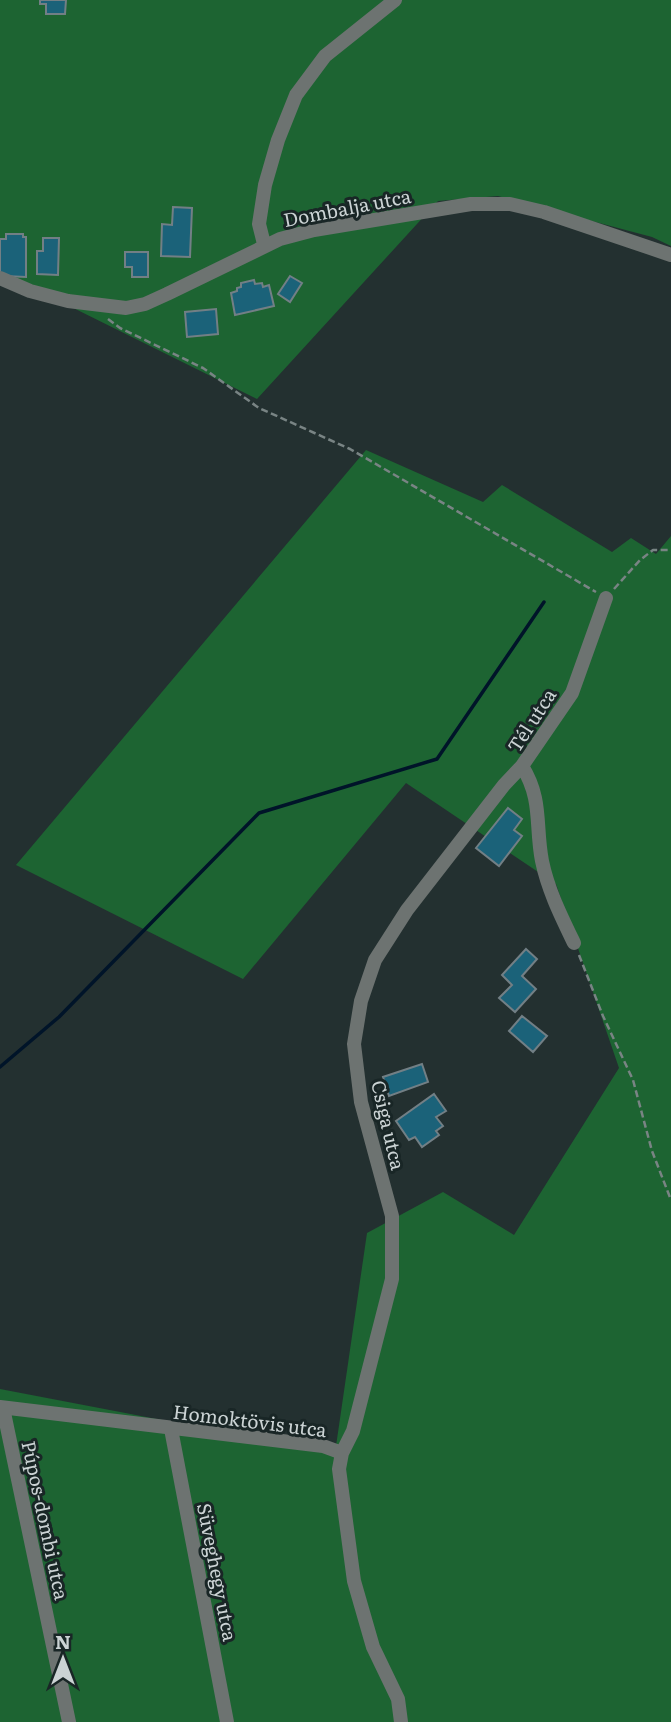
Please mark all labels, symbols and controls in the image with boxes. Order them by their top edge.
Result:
street label: Dombalja utca [281,181,414,233]
street label: Tél utca [500,682,563,757]
street label: Csiga utca [365,1077,413,1173]
street label: Homoktövis utca [172,1397,329,1443]
street label: Púpos-dombi utca [15,1438,77,1603]
street label: Süveghegy utca [191,1501,245,1644]
north arrow [28,1624,98,1694]
text: N [55,1627,71,1655]

